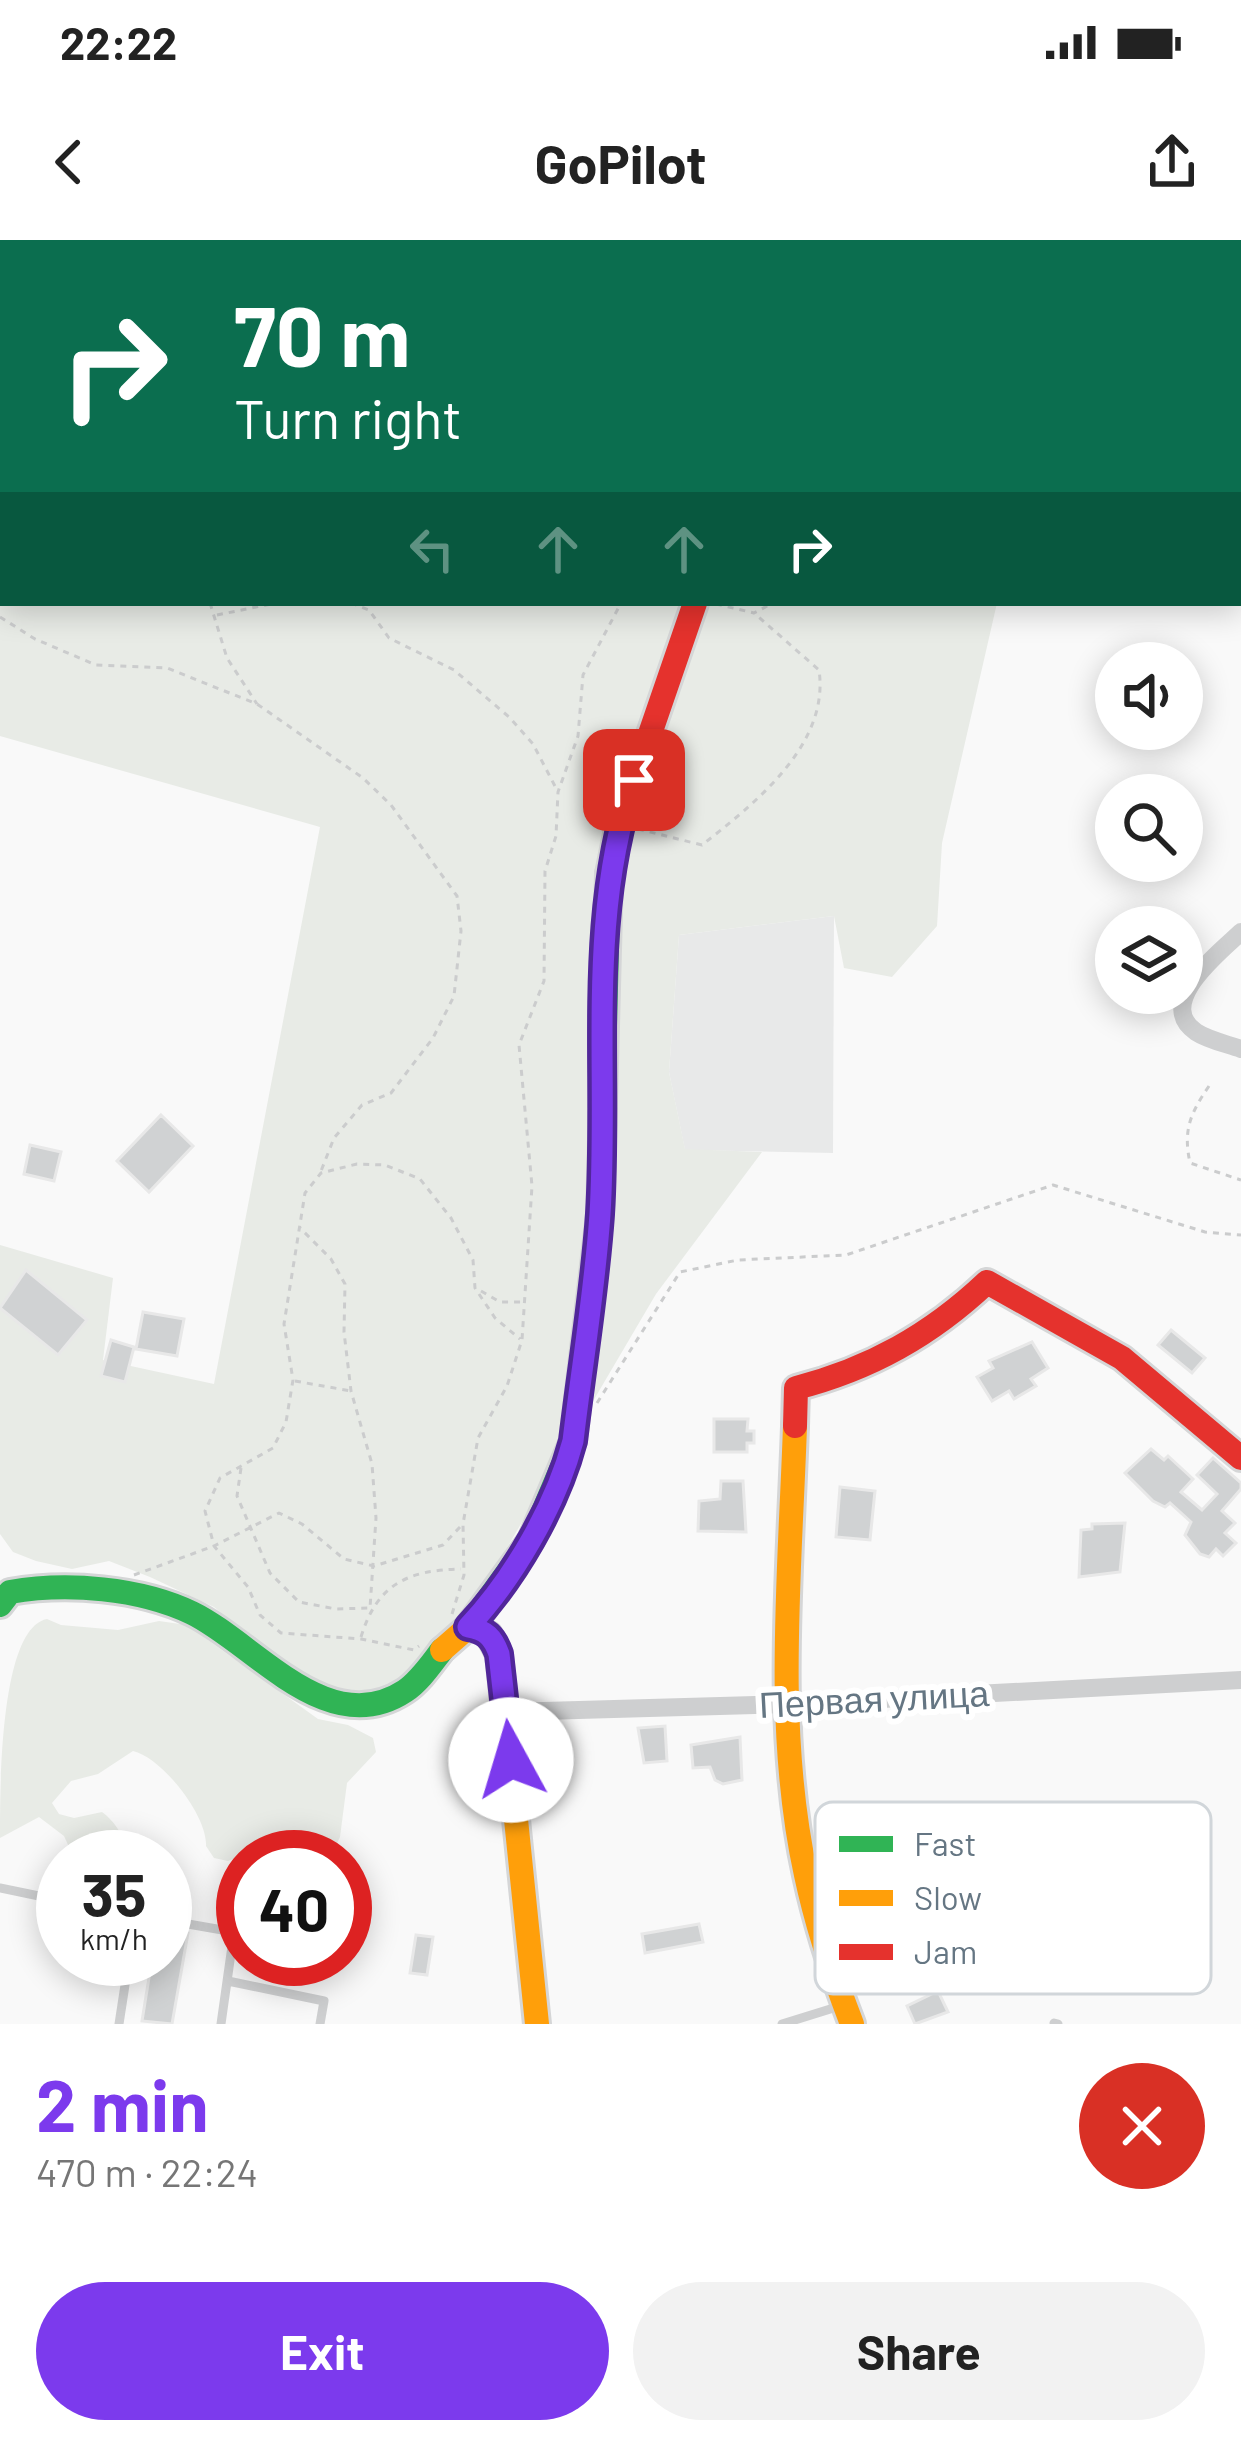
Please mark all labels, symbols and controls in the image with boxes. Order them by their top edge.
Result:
text: 22:22 [60,15,177,69]
icon: back [36,129,102,195]
icon: share [1139,129,1205,195]
text: GoPilot [534,130,707,195]
text: 70 m [234,283,410,384]
icon: right [36,288,192,444]
text: Turn right [234,385,462,450]
icon: left [399,516,465,582]
icon: ahead [525,516,591,582]
icon: ahead [651,516,717,582]
icon: right [777,516,843,582]
map controls [1095,642,1203,1014]
button: sound [1095,642,1203,750]
pin [583,729,685,831]
icon: arrive [601,747,667,813]
button: search [1095,774,1203,882]
button: layers [1095,906,1203,1014]
street label: Первая улица [758,1670,991,1726]
position arrow [448,1697,574,1823]
legend [815,1802,1211,1994]
text: Fast [914,1823,976,1863]
speed limit sign: 40 [216,1830,372,1986]
text: 35 [82,1857,146,1929]
text: Slow [914,1877,982,1917]
text: km/h [80,1920,148,1956]
text: Jam [914,1931,977,1971]
text: 2 min [36,2060,209,2146]
button: close [1079,2063,1205,2189]
text: 470 m · 22:24 [36,2148,258,2195]
button: Exit [36,2282,609,2420]
button: Share [633,2282,1205,2420]

